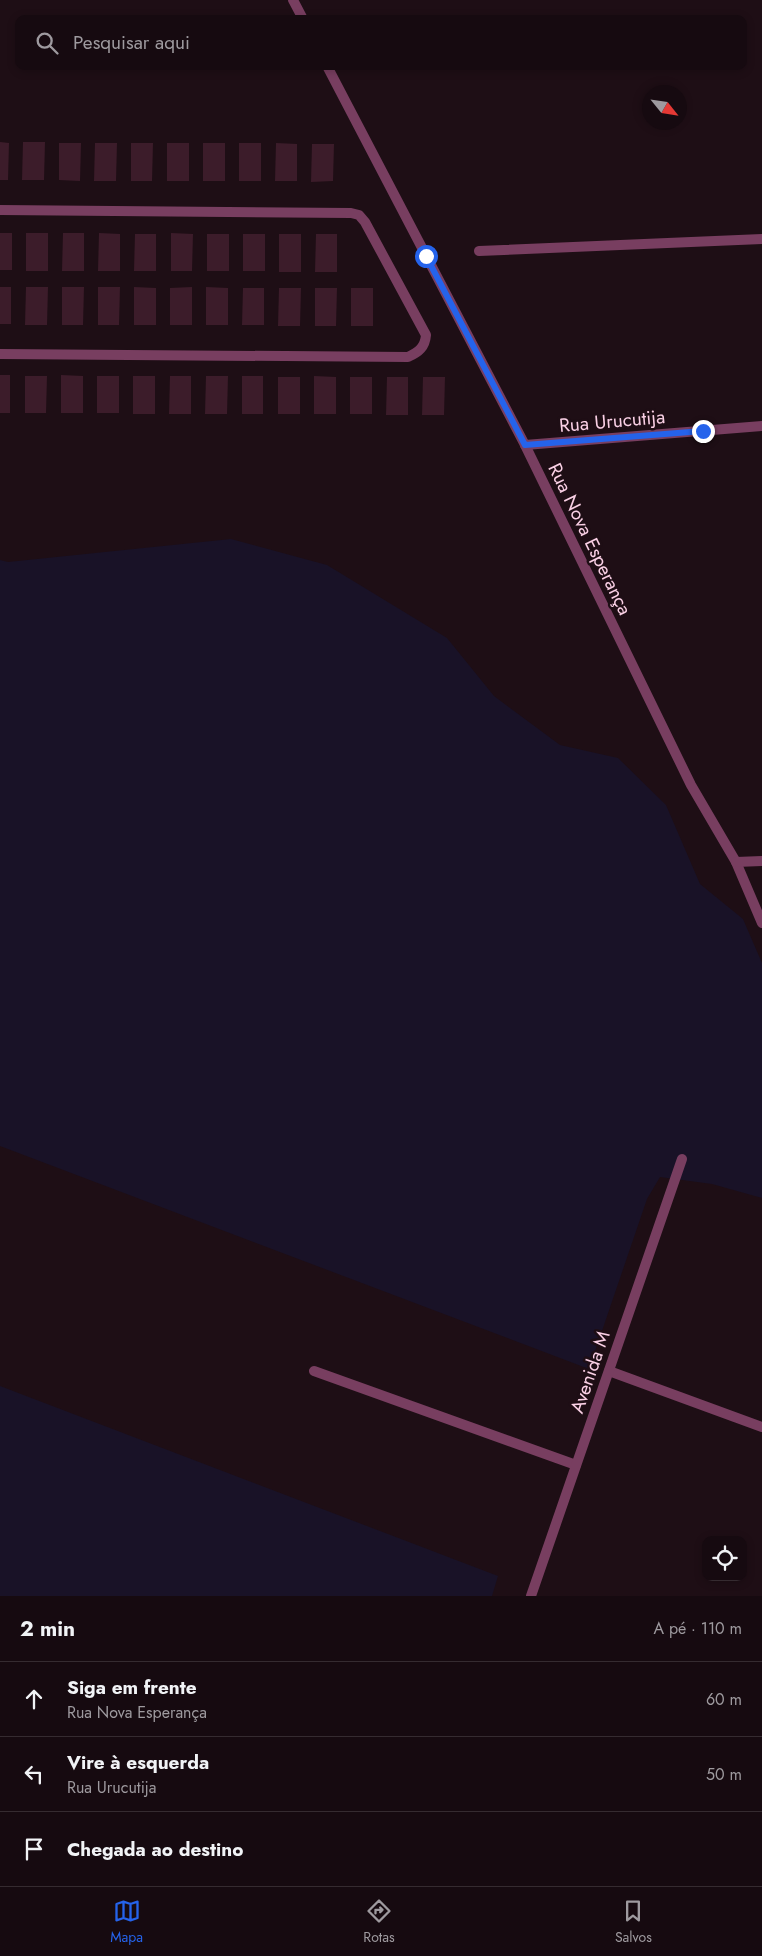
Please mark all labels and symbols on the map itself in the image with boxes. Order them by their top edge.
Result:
north arrow [642,85,687,130]
route start [415,245,438,268]
street label: Rua Urucutija [558,403,666,439]
route end [692,420,715,443]
street label: Rua Nova Esperança [541,458,639,620]
street label: Avenida M [563,1327,617,1417]

